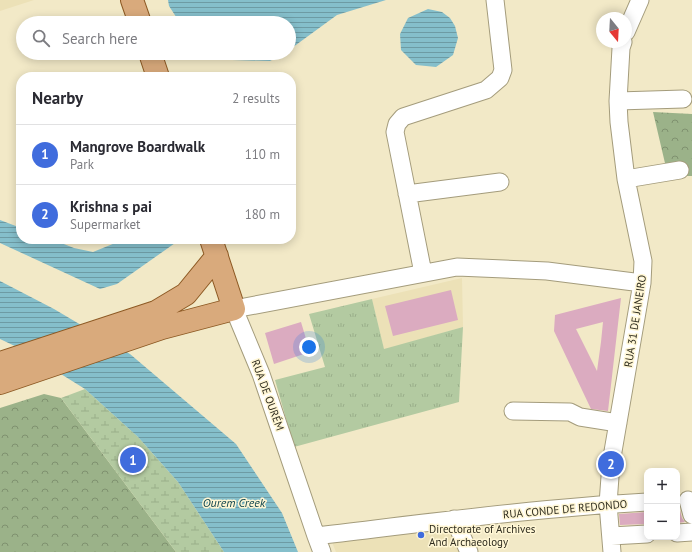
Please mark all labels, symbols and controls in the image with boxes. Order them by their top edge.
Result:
north arrow [596,12,632,48]
search box [16,16,296,60]
icon: search [30,27,52,49]
text: Search here [62,29,138,48]
text: Nearby [32,87,83,109]
text: 2 results [232,90,280,107]
text: Mangrove Boardwalk [70,137,205,156]
text: 1 [41,146,49,163]
text: 110 m [245,146,280,163]
text: Park [70,156,94,173]
text: Krishna s pai [70,197,152,216]
text: 2 [41,206,49,223]
text: 180 m [245,206,280,223]
text: Supermarket [70,216,140,233]
street label: RUA 31 DE JANEIRO [621,274,649,368]
your location [299,337,319,357]
street label: RUA DE OURÉM [249,358,287,432]
pin: 1 [120,445,146,475]
pin: 2 [598,449,624,479]
map controls [644,468,680,540]
button: + [644,468,680,504]
water label: Ourem Creek [203,495,266,510]
street label: RUA CONDE DE REDONDO [502,497,628,521]
button: − [644,504,680,540]
place label: Directorate of Archives And Archaeology [429,522,536,549]
marker: Directorate of Archives And Archaeology [416,530,426,540]

